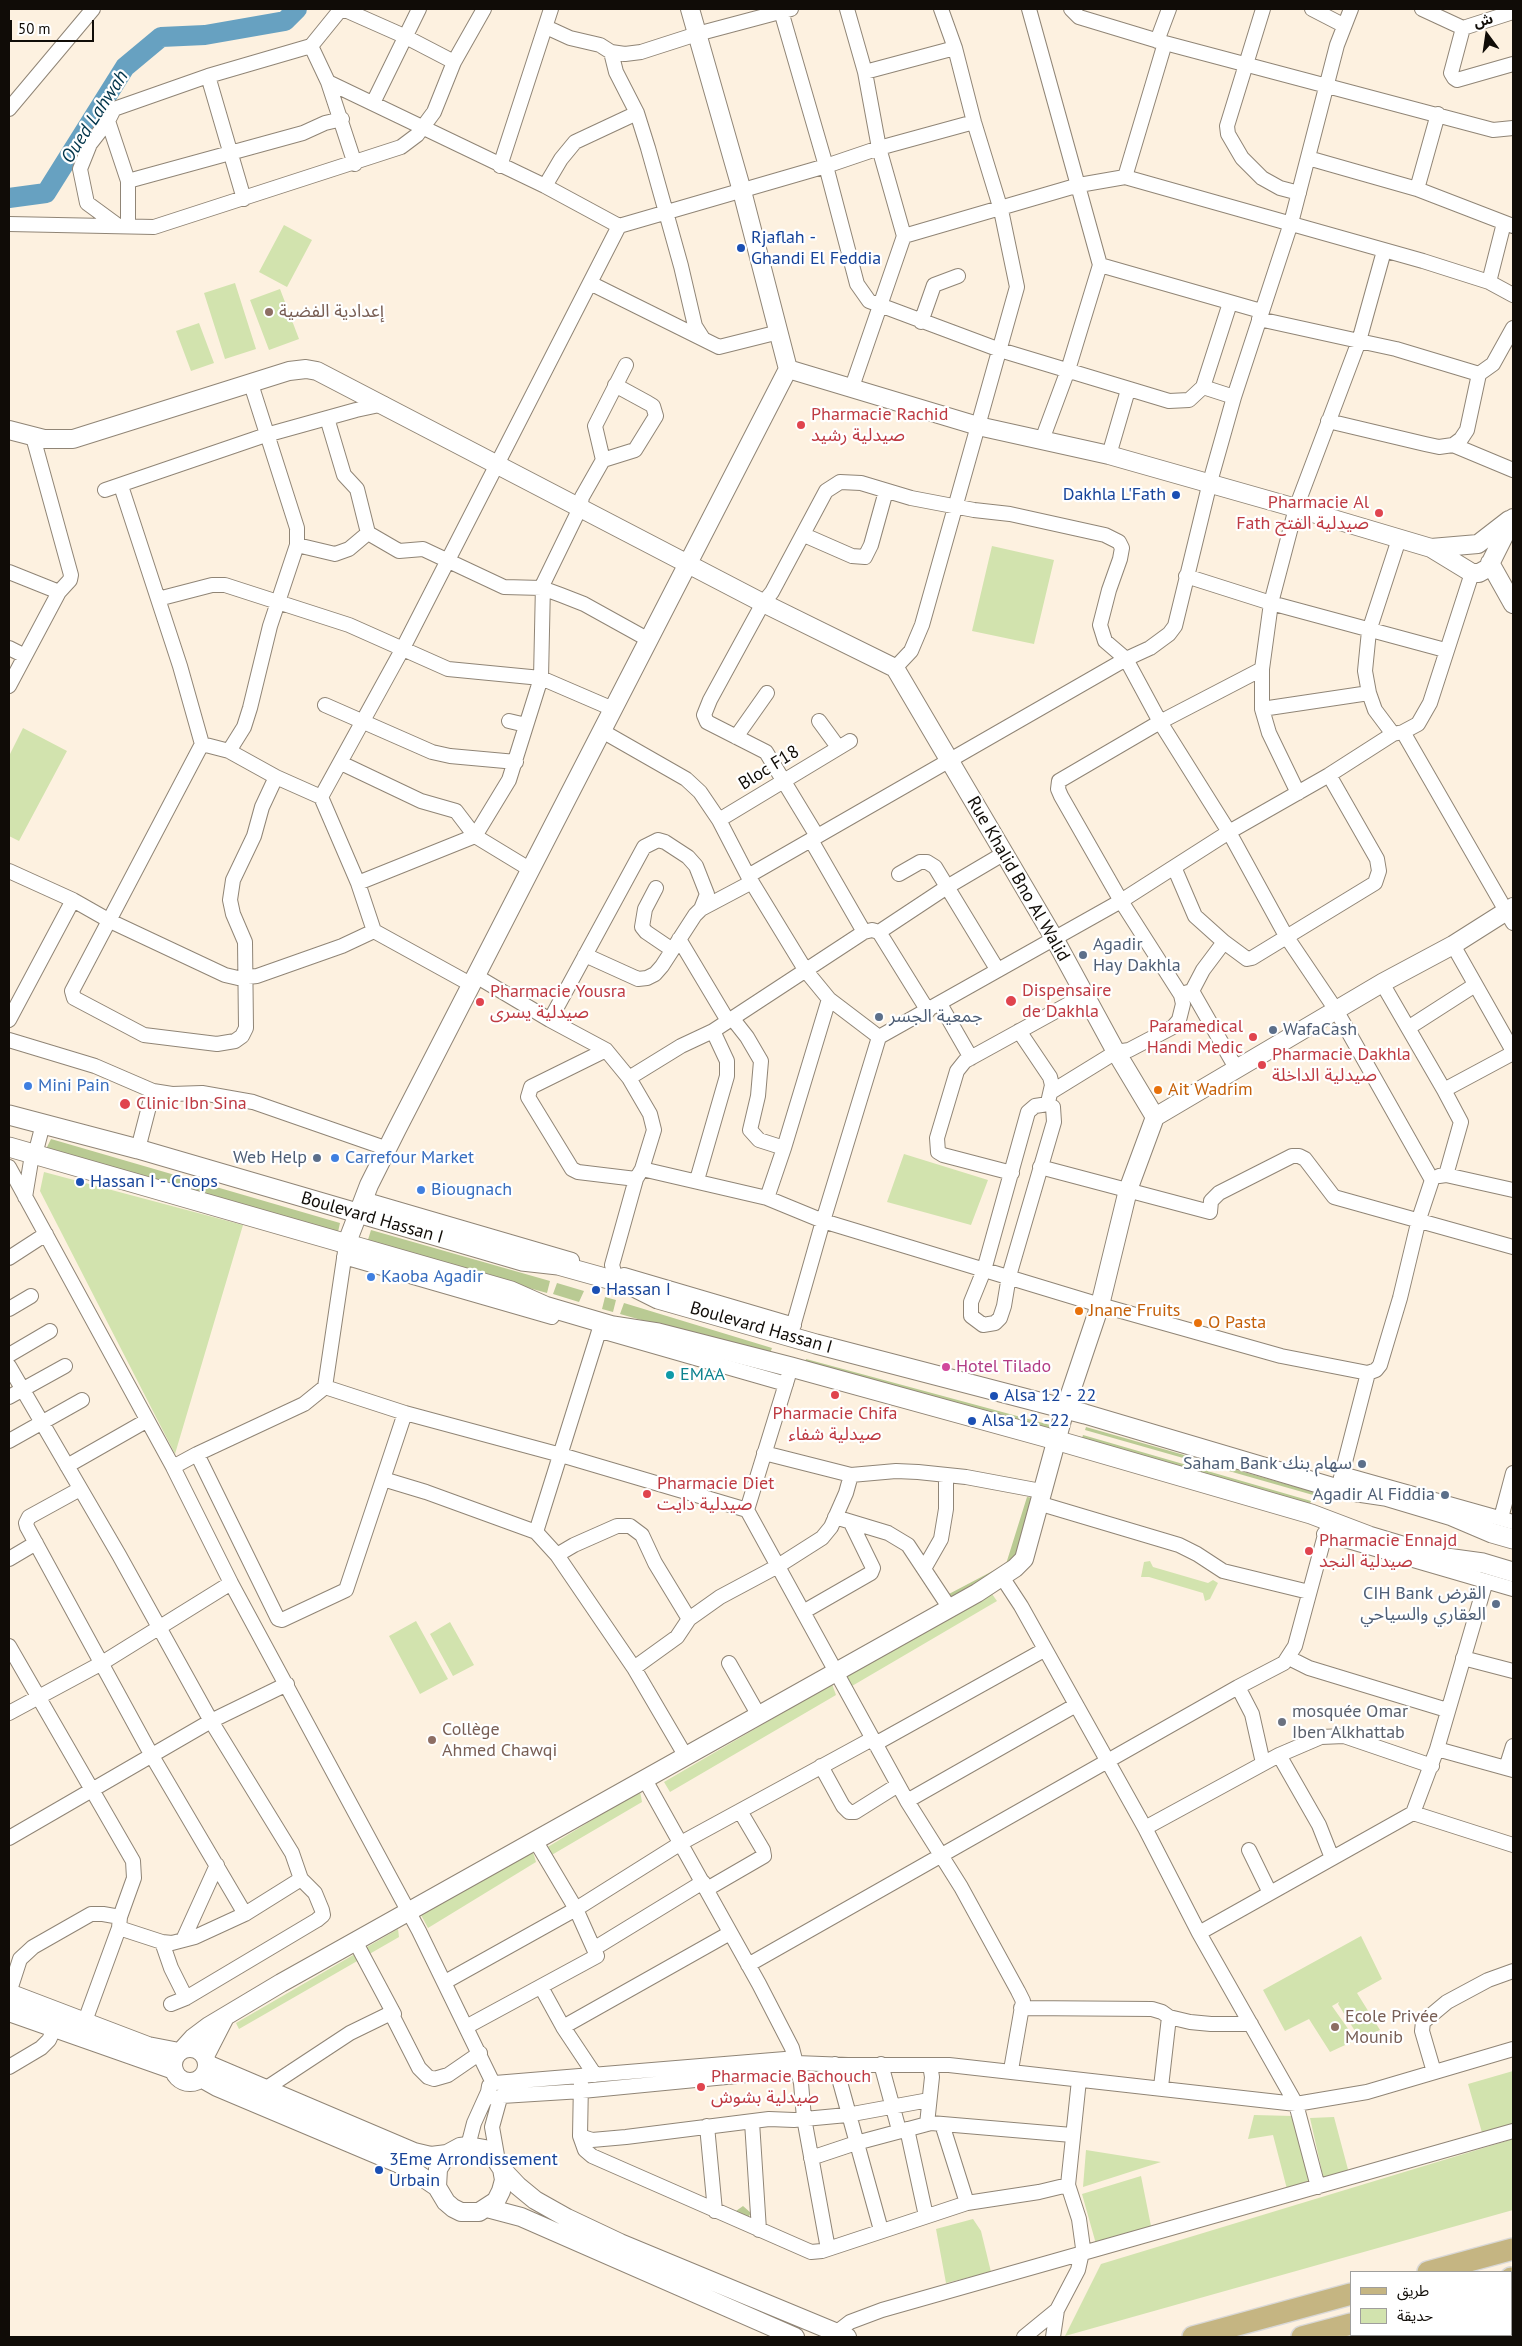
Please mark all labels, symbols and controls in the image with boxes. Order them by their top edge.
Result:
text: ش [1472,9,1495,31]
scale bar [12,10,96,42]
north arrow [1462,10,1512,60]
text: 50 m [18,19,51,38]
water label: Oued Lahwah [57,66,133,168]
place label: Rjaflah - Ghandi El Feddia [751,227,881,270]
marker: Rjaflah - Ghandi El Feddia [735,242,747,254]
place label: إعدادية الفضية [279,301,384,323]
marker: إعدادية الفضية [263,306,275,318]
place label: Pharmacie Rachid صيدلية رشيد [811,404,948,446]
marker: Pharmacie Rachid صيدلية رشيد [795,419,807,431]
place label: Dakhla L'Fath [1063,484,1166,506]
marker: Dakhla L'Fath [1170,489,1182,501]
place label: Pharmacie Al Fath صيدلية الفتح [1236,492,1369,534]
marker: Pharmacie Al Fath صيدلية الفتح [1373,507,1385,519]
street label: Bloc F18 [735,741,803,795]
street label: Rue Khalid Bno Al Walid [962,793,1074,965]
place label: Agadir Hay Dakhla [1093,934,1181,976]
marker: Agadir Hay Dakhla [1077,949,1089,961]
place label: Dispensaire de Dakhla [1022,980,1111,1022]
place label: Pharmacie Yousra صيدلية يسرى [490,981,626,1024]
marker: Dispensaire de Dakhla [1004,994,1018,1008]
marker: Pharmacie Yousra صيدلية يسرى [474,996,486,1008]
place label: جمعية الجسر [889,1006,983,1028]
marker: جمعية الجسر [873,1011,885,1023]
place label: Paramedical Handi Medic [1147,1016,1243,1058]
place label: WafaCash [1283,1019,1357,1041]
marker: WafaCash [1267,1024,1279,1036]
marker: Paramedical Handi Medic [1247,1031,1259,1043]
place label: Pharmacie Dakhla صيدلية الداخلة [1272,1044,1411,1086]
marker: Pharmacie Dakhla صيدلية الداخلة [1256,1059,1268,1071]
place label: Mini Pain [38,1075,110,1097]
place label: Ait Wadrim [1168,1079,1253,1101]
marker: Mini Pain [22,1080,34,1092]
marker: Ait Wadrim [1152,1084,1164,1096]
place label: Clinic Ibn Sina [136,1093,247,1115]
marker: Clinic Ibn Sina [118,1097,132,1111]
place label: Web Help [233,1147,307,1169]
place label: Carrefour Market [345,1147,474,1169]
marker: Web Help [311,1152,323,1164]
marker: Carrefour Market [329,1152,341,1164]
place label: Hassan I - Cnops [90,1171,218,1193]
marker: Hassan I - Cnops [74,1176,86,1188]
place label: Biougnach [431,1179,512,1201]
marker: Biougnach [415,1184,427,1196]
street label: Boulevard Hassan I [298,1187,446,1249]
place label: Kaoba Agadir [381,1266,483,1288]
marker: Kaoba Agadir [365,1271,377,1283]
place label: Hassan I [606,1279,671,1301]
marker: Hassan I [590,1284,602,1296]
street label: Boulevard Hassan I [687,1297,835,1359]
place label: Jnane Fruits [1089,1300,1180,1322]
marker: Jnane Fruits [1073,1305,1085,1317]
place label: O Pasta [1208,1312,1266,1334]
marker: O Pasta [1192,1317,1204,1329]
place label: Hotel Tilado [956,1356,1051,1378]
marker: Hotel Tilado [940,1361,952,1373]
place label: EMAA [680,1364,725,1386]
marker: EMAA [664,1369,676,1381]
place label: Alsa 12 - 22 [1004,1385,1096,1407]
marker: Pharmacie Chifa صيدلية شفاء [829,1389,841,1401]
marker: Alsa 12 - 22 [988,1390,1000,1402]
place label: Pharmacie Chifa صيدلية شفاء [772,1403,898,1446]
place label: Alsa 12 -22 [982,1410,1070,1432]
marker: Alsa 12 -22 [966,1415,978,1427]
place label: Saham Bank سهام بنك [1183,1453,1352,1475]
marker: Saham Bank سهام بنك [1356,1458,1368,1470]
place label: Pharmacie Diet صيدلية دايت [657,1473,774,1516]
place label: Agadir Al Fiddia [1313,1484,1435,1506]
marker: Pharmacie Diet صيدلية دايت [641,1488,653,1500]
marker: Agadir Al Fiddia [1439,1489,1451,1501]
place label: Pharmacie Ennajd صيدلية النجد [1319,1530,1457,1572]
marker: Pharmacie Ennajd صيدلية النجد [1303,1545,1315,1557]
place label: CIH Bank القرض العقاري والسياحي [1360,1583,1486,1626]
marker: CIH Bank القرض العقاري والسياحي [1490,1598,1502,1610]
place label: mosquée Omar Iben Alkhattab [1292,1701,1408,1744]
marker: mosquée Omar Iben Alkhattab [1276,1716,1288,1728]
place label: Collège Ahmed Chawqi [442,1719,557,1762]
marker: Collège Ahmed Chawqi [426,1734,438,1746]
place label: Ecole Privée Mounib [1345,2006,1438,2048]
marker: Ecole Privée Mounib [1329,2021,1341,2033]
place label: Pharmacie Bachouch صيدلية بشوش [711,2066,871,2108]
marker: Pharmacie Bachouch صيدلية بشوش [695,2081,707,2093]
place label: 3Eme Arrondissement Urbain [389,2149,558,2192]
marker: 3Eme Arrondissement Urbain [373,2164,385,2176]
legend [1350,2271,1512,2336]
text: طريق [1397,2281,1429,2300]
text: حديقة [1397,2306,1433,2325]

